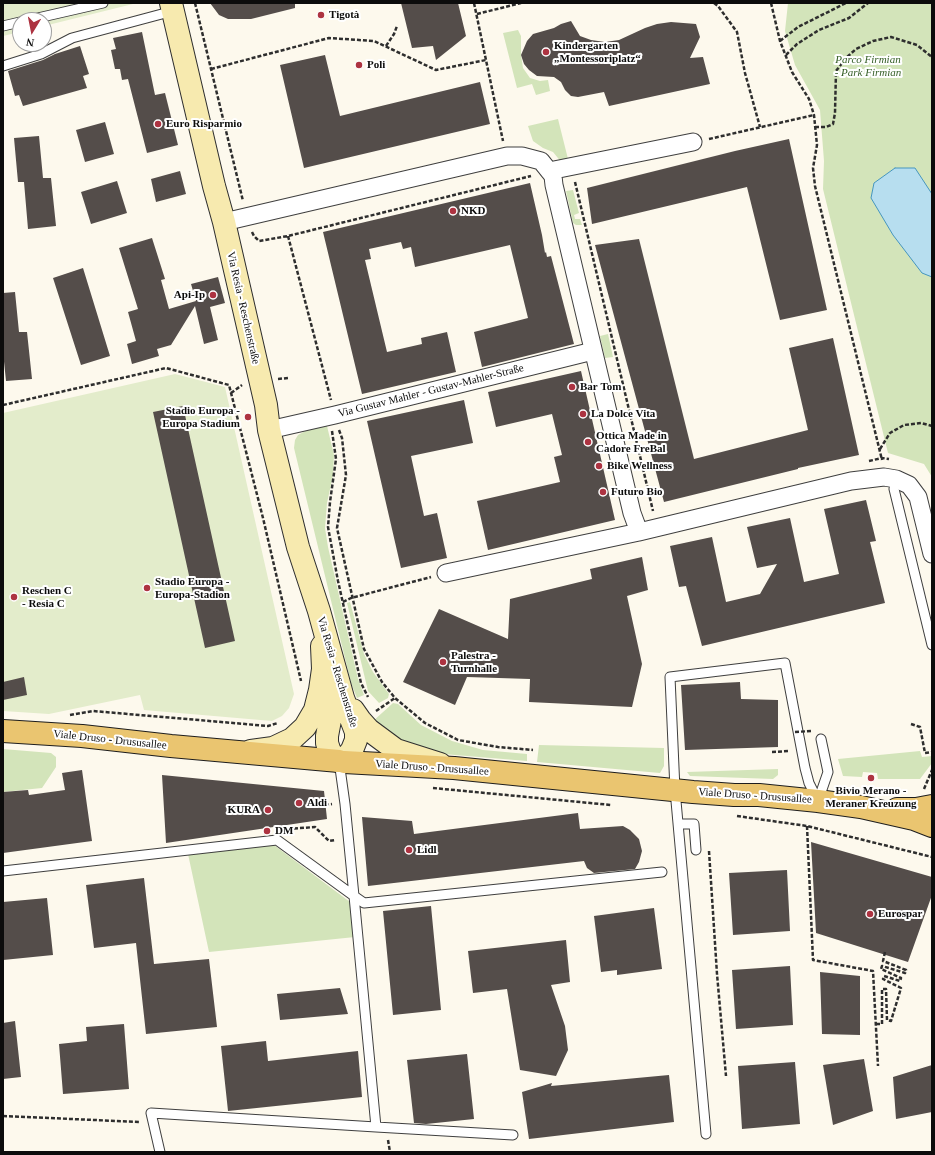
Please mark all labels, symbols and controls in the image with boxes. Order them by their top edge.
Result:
place label: Tigotà [329,8,359,22]
marker: Tigotà [316,10,326,20]
north arrow [12,12,52,52]
text: N [25,36,35,49]
place label: Kindergarten „Montessoriplatz“ [554,39,641,65]
marker: Kindergarten „Montessoriplatz“ [541,47,551,57]
park label: Parco Firmian - Park Firmian [835,53,901,79]
place label: Poli [367,58,385,72]
marker: Poli [354,60,364,70]
place label: Euro Risparmio [166,117,242,131]
marker: Euro Risparmio [153,119,163,129]
place label: NKD [461,204,485,218]
marker: NKD [448,206,458,216]
street label: Via Resia - Reschenstraße [224,250,262,366]
place label: Api-Ip [174,288,205,302]
marker: Api-Ip [208,290,218,300]
street label: Via Gustav Mahler - Gustav-Mahler-Straße [337,361,525,421]
place label: Bar Tom [580,380,621,394]
marker: Bar Tom [567,382,577,392]
place label: Stadio Europa - Europa Stadium [162,404,240,430]
place label: La Dolce Vita [591,407,655,421]
marker: La Dolce Vita [578,409,588,419]
marker: Stadio Europa - Europa Stadium [243,412,253,422]
place label: Ottica Made in Cadore FreBal [596,429,667,455]
marker: Ottica Made in Cadore FreBal [583,437,593,447]
place label: Bike Wellness [607,459,672,473]
marker: Bike Wellness [594,461,604,471]
place label: Futuro Bio [611,485,662,499]
marker: Futuro Bio [598,487,608,497]
place label: Stadio Europa - Europa-Stadion [155,575,230,601]
marker: Stadio Europa - Europa-Stadion [142,583,152,593]
place label: Reschen C - Resia C [22,584,72,610]
marker: Reschen C - Resia C [9,592,19,602]
street label: Via Resia - Reschenstraße [314,615,360,729]
place label: Palestra - Turnhalle [451,649,497,675]
marker: Palestra - Turnhalle [438,657,448,667]
street label: Viale Druso - Drususallee [53,727,167,753]
street label: Viale Druso - Drususallee [375,757,489,779]
marker: Bivio Merano - Meraner Kreuzung [866,773,876,783]
place label: Bivio Merano - Meraner Kreuzung [825,784,917,810]
street label: Viale Druso - Drususallee [698,785,812,807]
place label: Aldi [307,796,327,810]
marker: Aldi [294,798,304,808]
place label: KURA [228,803,260,817]
marker: KURA [263,805,273,815]
place label: DM [275,824,293,838]
marker: DM [262,826,272,836]
place label: Lidl [417,843,437,857]
marker: Lidl [404,845,414,855]
place label: Eurospar [878,907,922,921]
marker: Eurospar [865,909,875,919]

